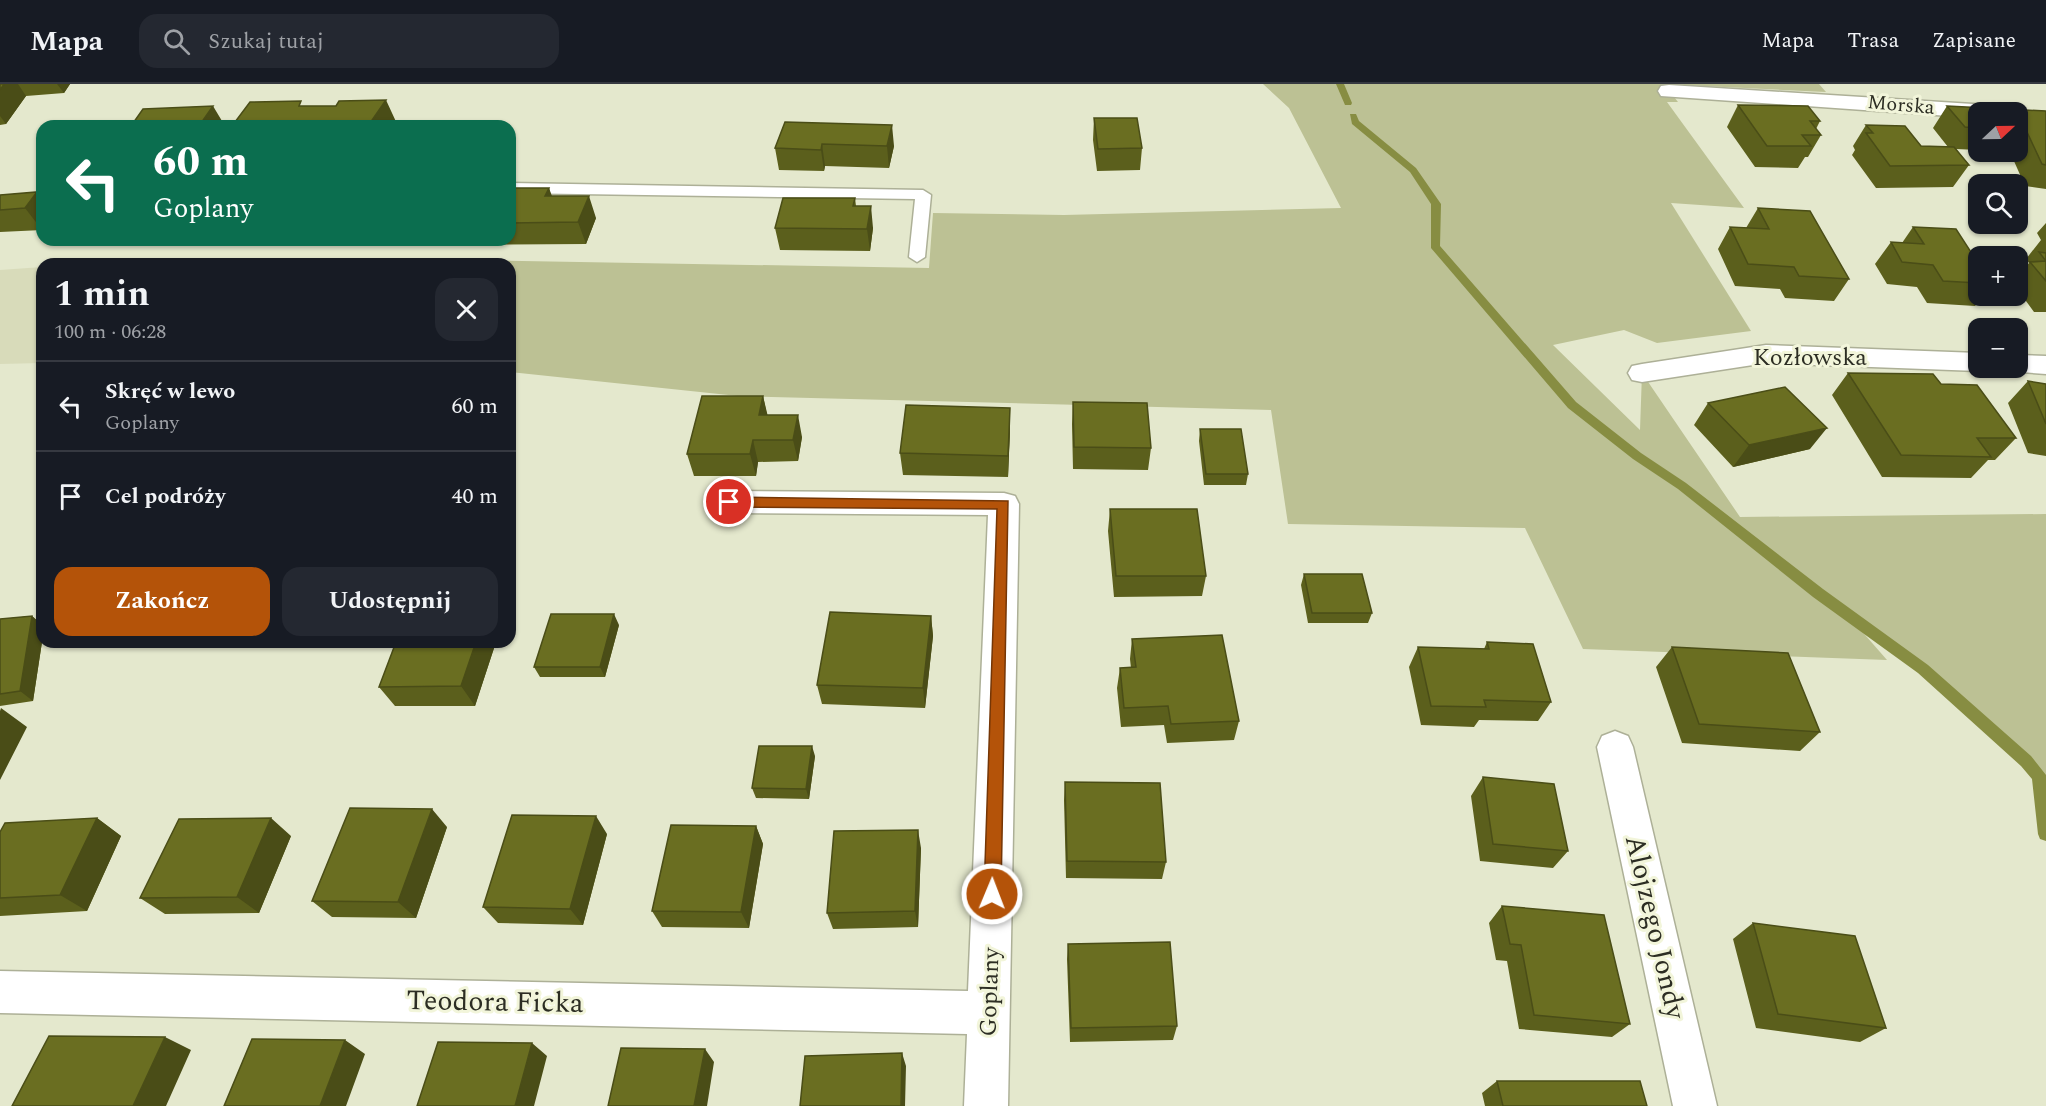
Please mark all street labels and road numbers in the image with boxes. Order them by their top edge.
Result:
street label: Morska [1866,87,1936,123]
street label: Kozłowska [1753,340,1867,376]
street label: Alojzego Jondy [1613,831,1697,1025]
street label: Goplany [970,945,1010,1037]
street label: Teodora Ficka [406,979,584,1025]

